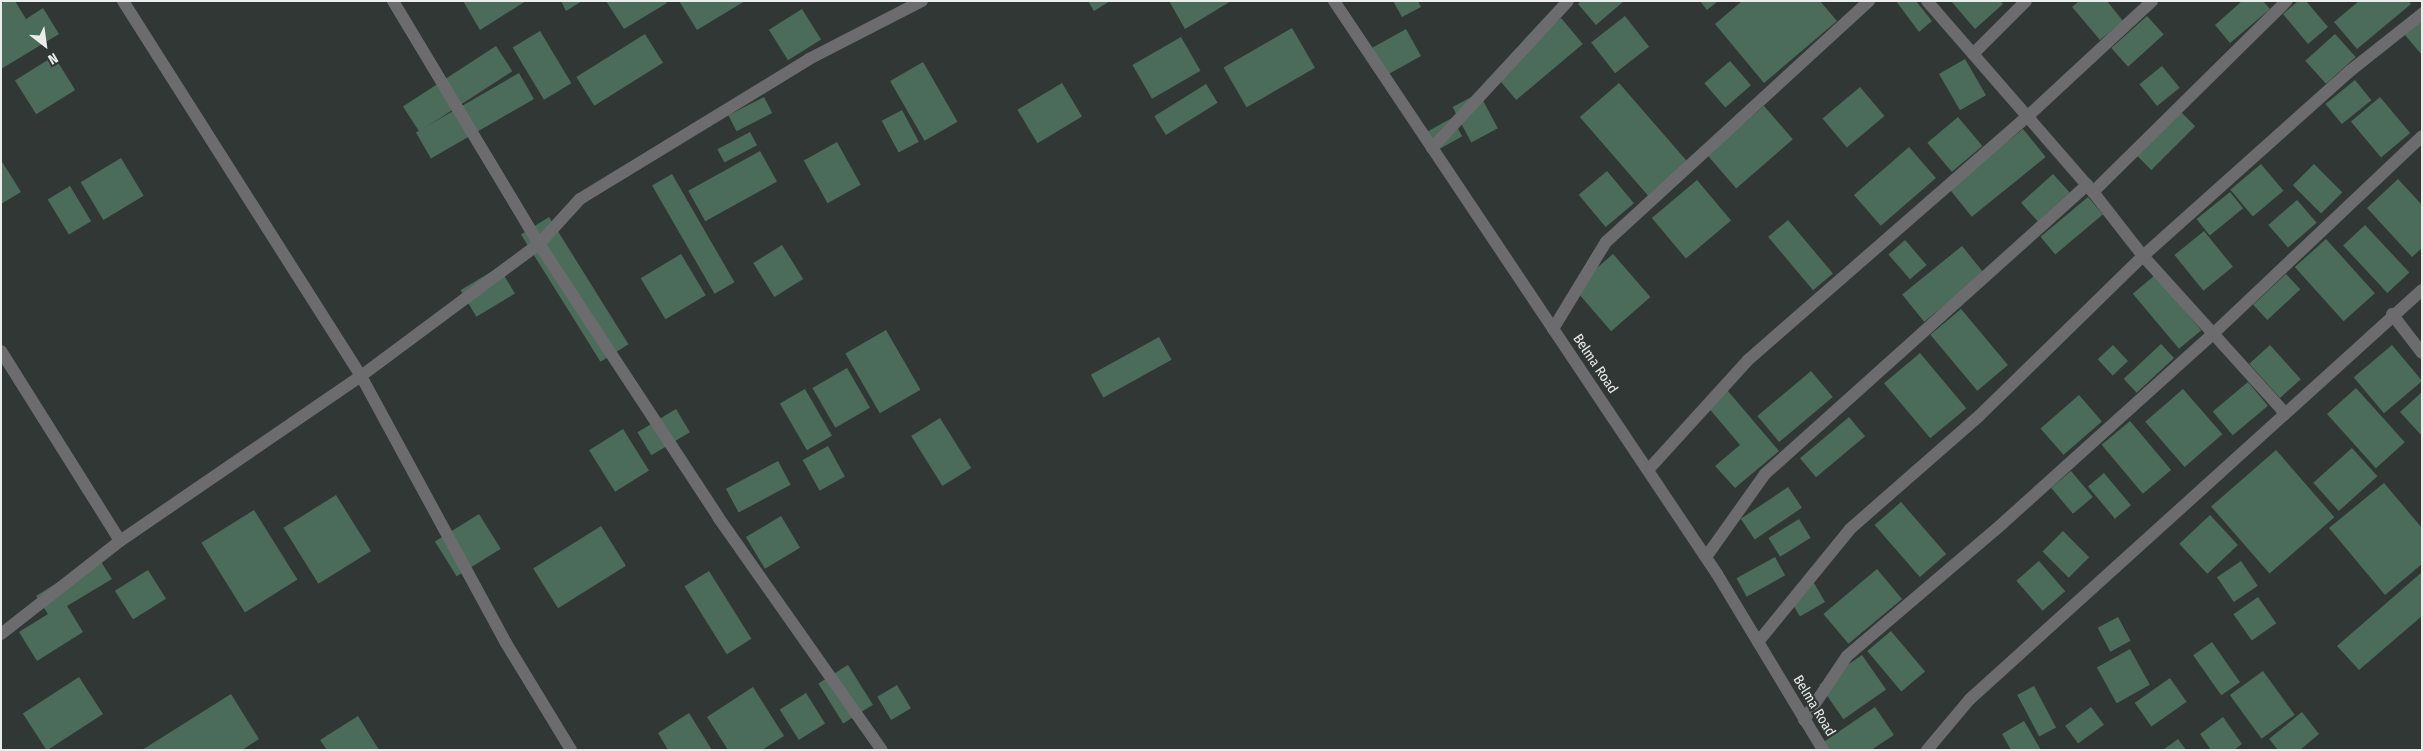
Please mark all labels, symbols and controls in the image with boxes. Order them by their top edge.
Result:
north arrow [20,20,70,70]
text: N [45,49,61,68]
street label: Belma Road [1569,331,1621,397]
street label: Belma Road [1789,672,1839,740]

